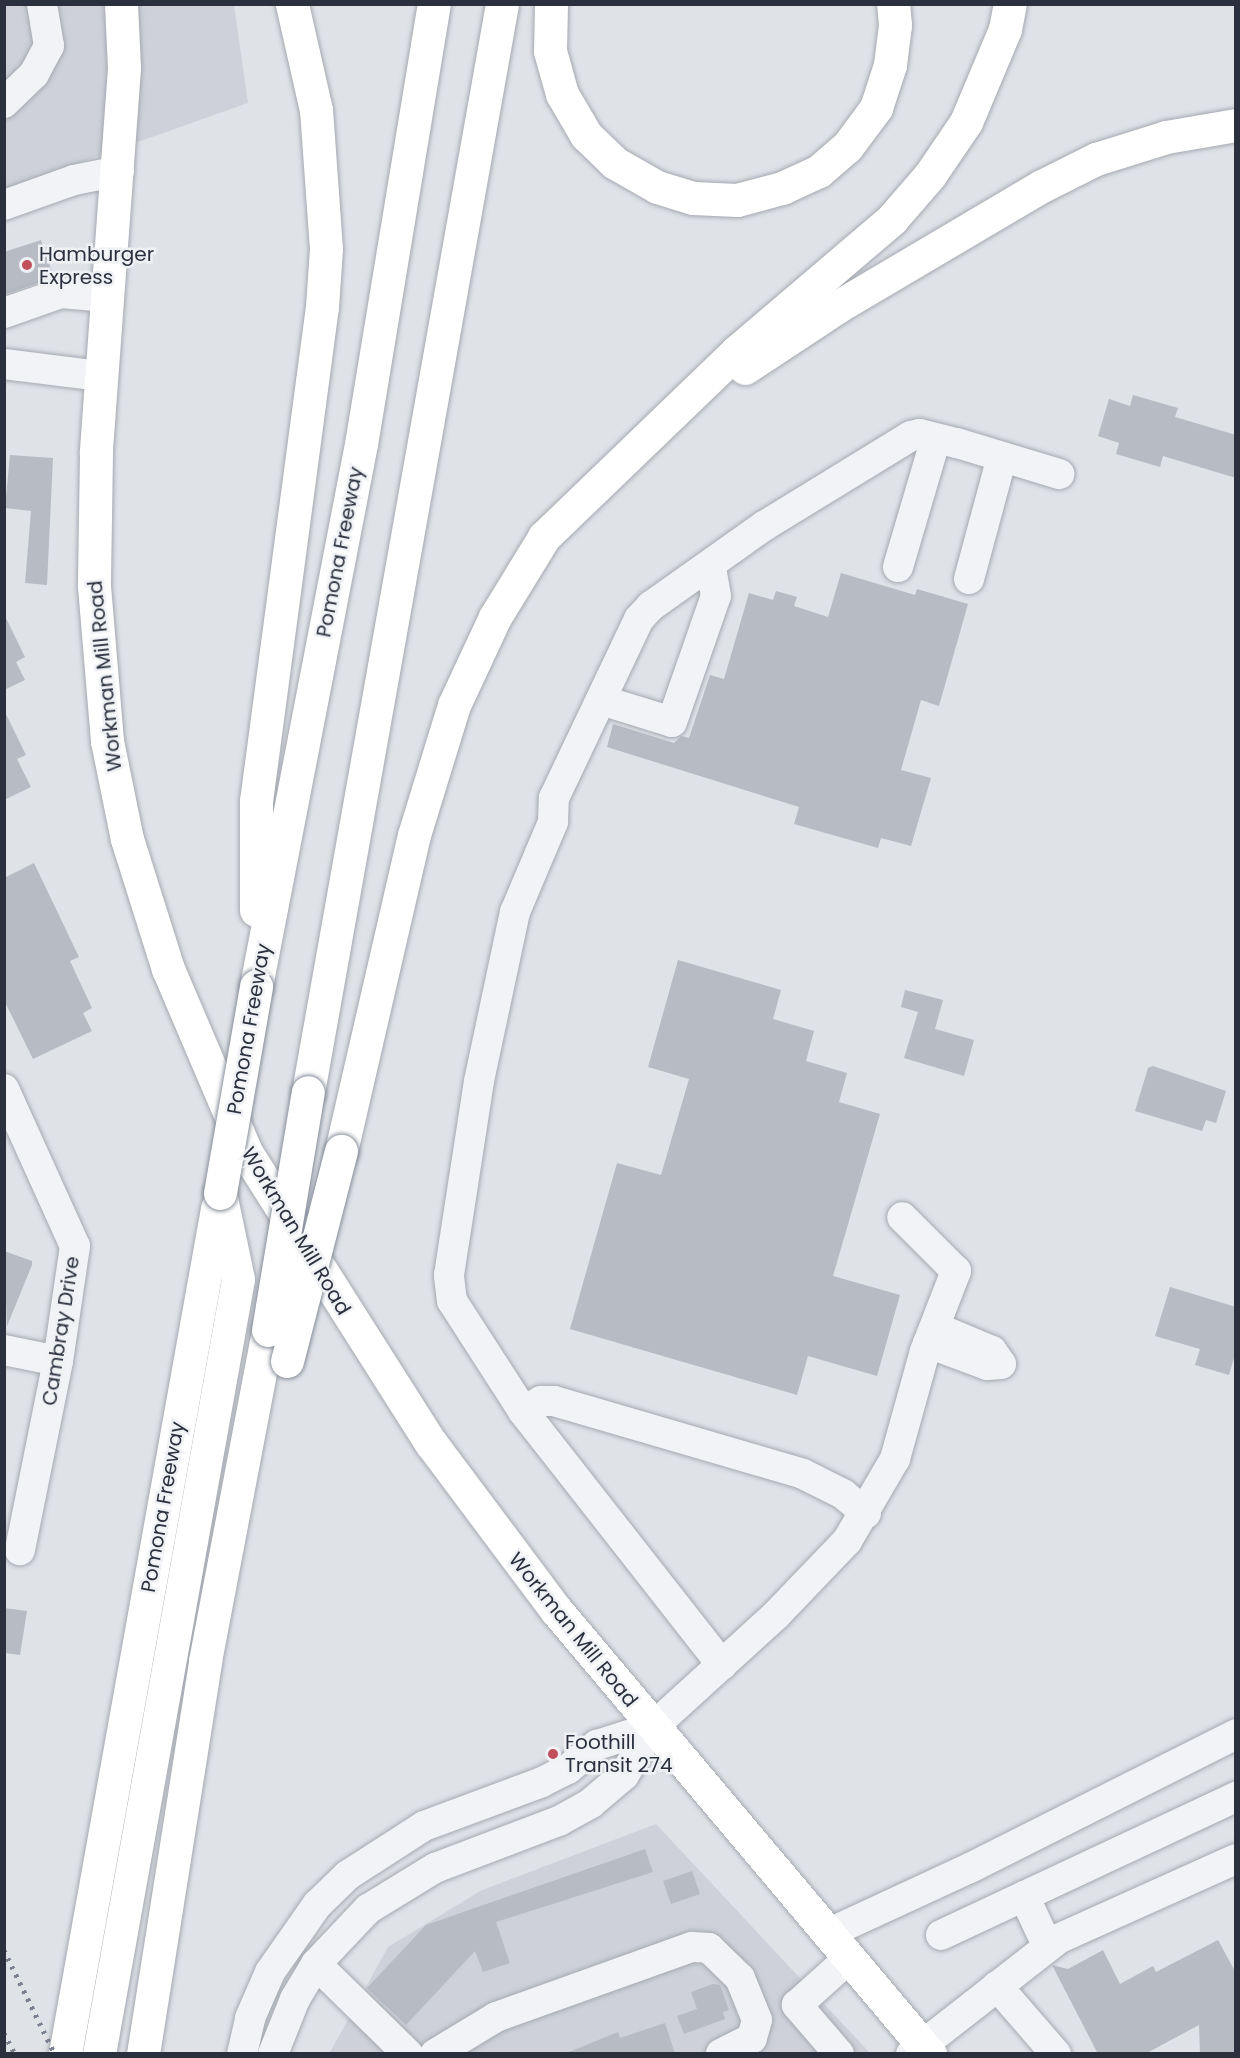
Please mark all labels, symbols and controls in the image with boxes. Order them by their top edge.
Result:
place label: Hamburger Express [39,242,154,289]
marker: Hamburger Express [20,258,34,272]
street label: Pomona Freeway [312,465,368,639]
street label: Workman Mill Road [83,579,127,773]
street label: Pomona Freeway [222,942,276,1116]
street label: Workman Mill Road [236,1143,356,1319]
street label: Cambray Drive [37,1255,85,1407]
street label: Pomona Freeway [136,1420,190,1594]
street label: Workman Mill Road [503,1548,643,1712]
place label: Foothill Transit 274 [565,1730,673,1777]
marker: Foothill Transit 274 [546,1747,560,1761]

